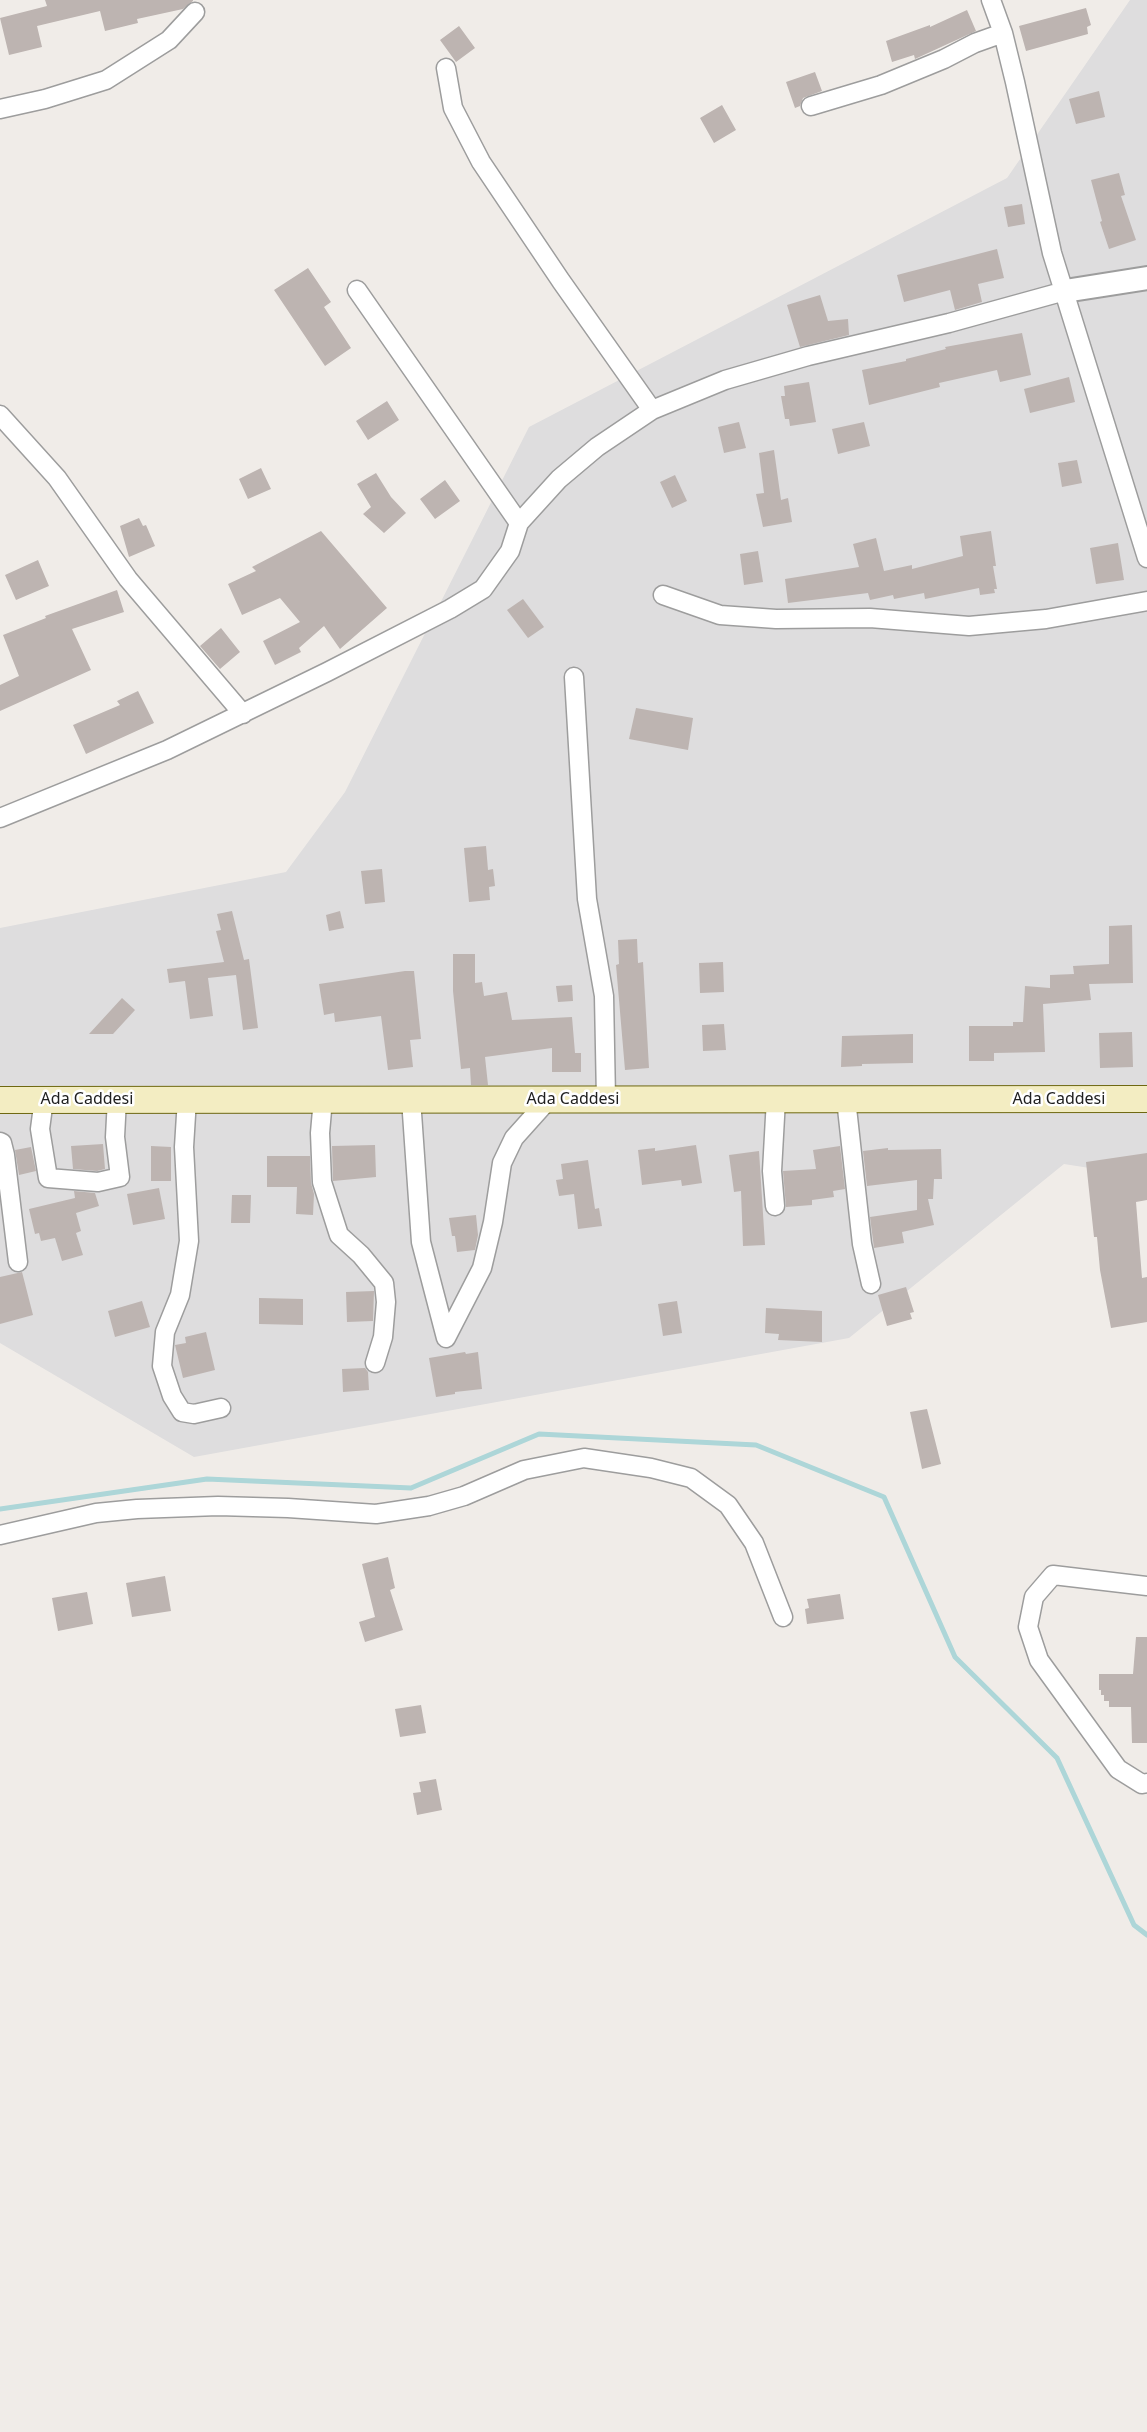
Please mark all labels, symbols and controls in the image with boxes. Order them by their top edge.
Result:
street label: Ada Caddesi [41,1089,133,1109]
street label: Ada Caddesi [527,1089,619,1109]
street label: Ada Caddesi [1013,1089,1105,1109]

